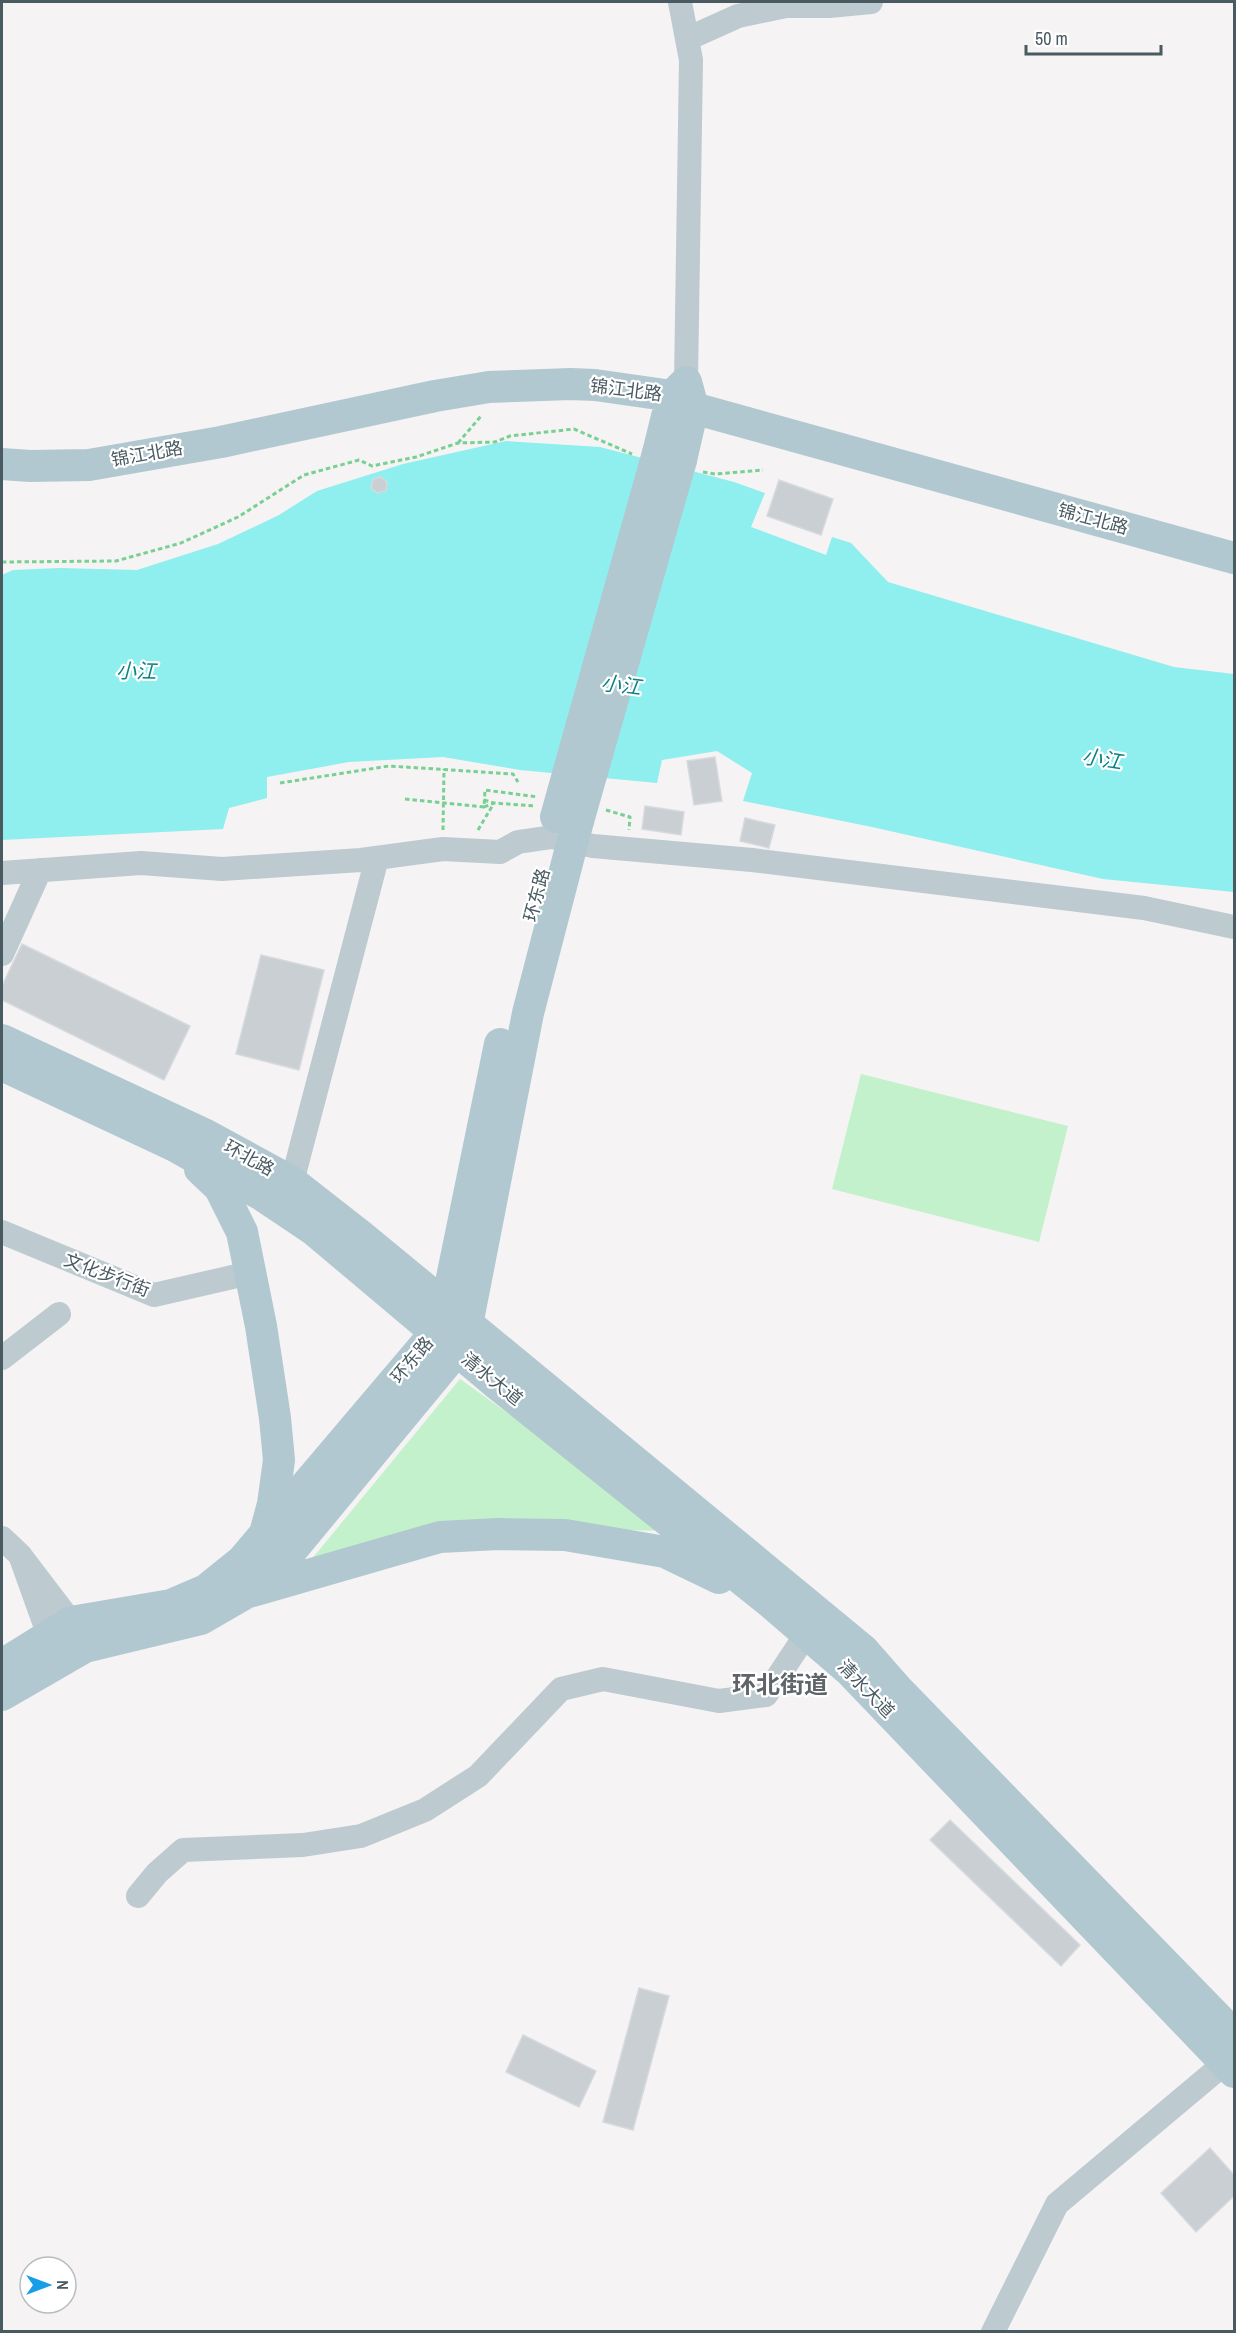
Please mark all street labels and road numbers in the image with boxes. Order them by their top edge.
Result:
street label: 锦江北路 [589,373,663,406]
street label: 锦江北路 [109,435,185,472]
street label: 锦江北路 [1055,497,1131,540]
street label: 环东路 [517,866,556,924]
street label: 环北路 [220,1134,279,1182]
street label: 文化步行街 [61,1247,154,1302]
street label: 环东路 [385,1331,439,1388]
street label: 清水大道 [456,1346,528,1411]
street label: 清水大道 [832,1654,900,1723]

